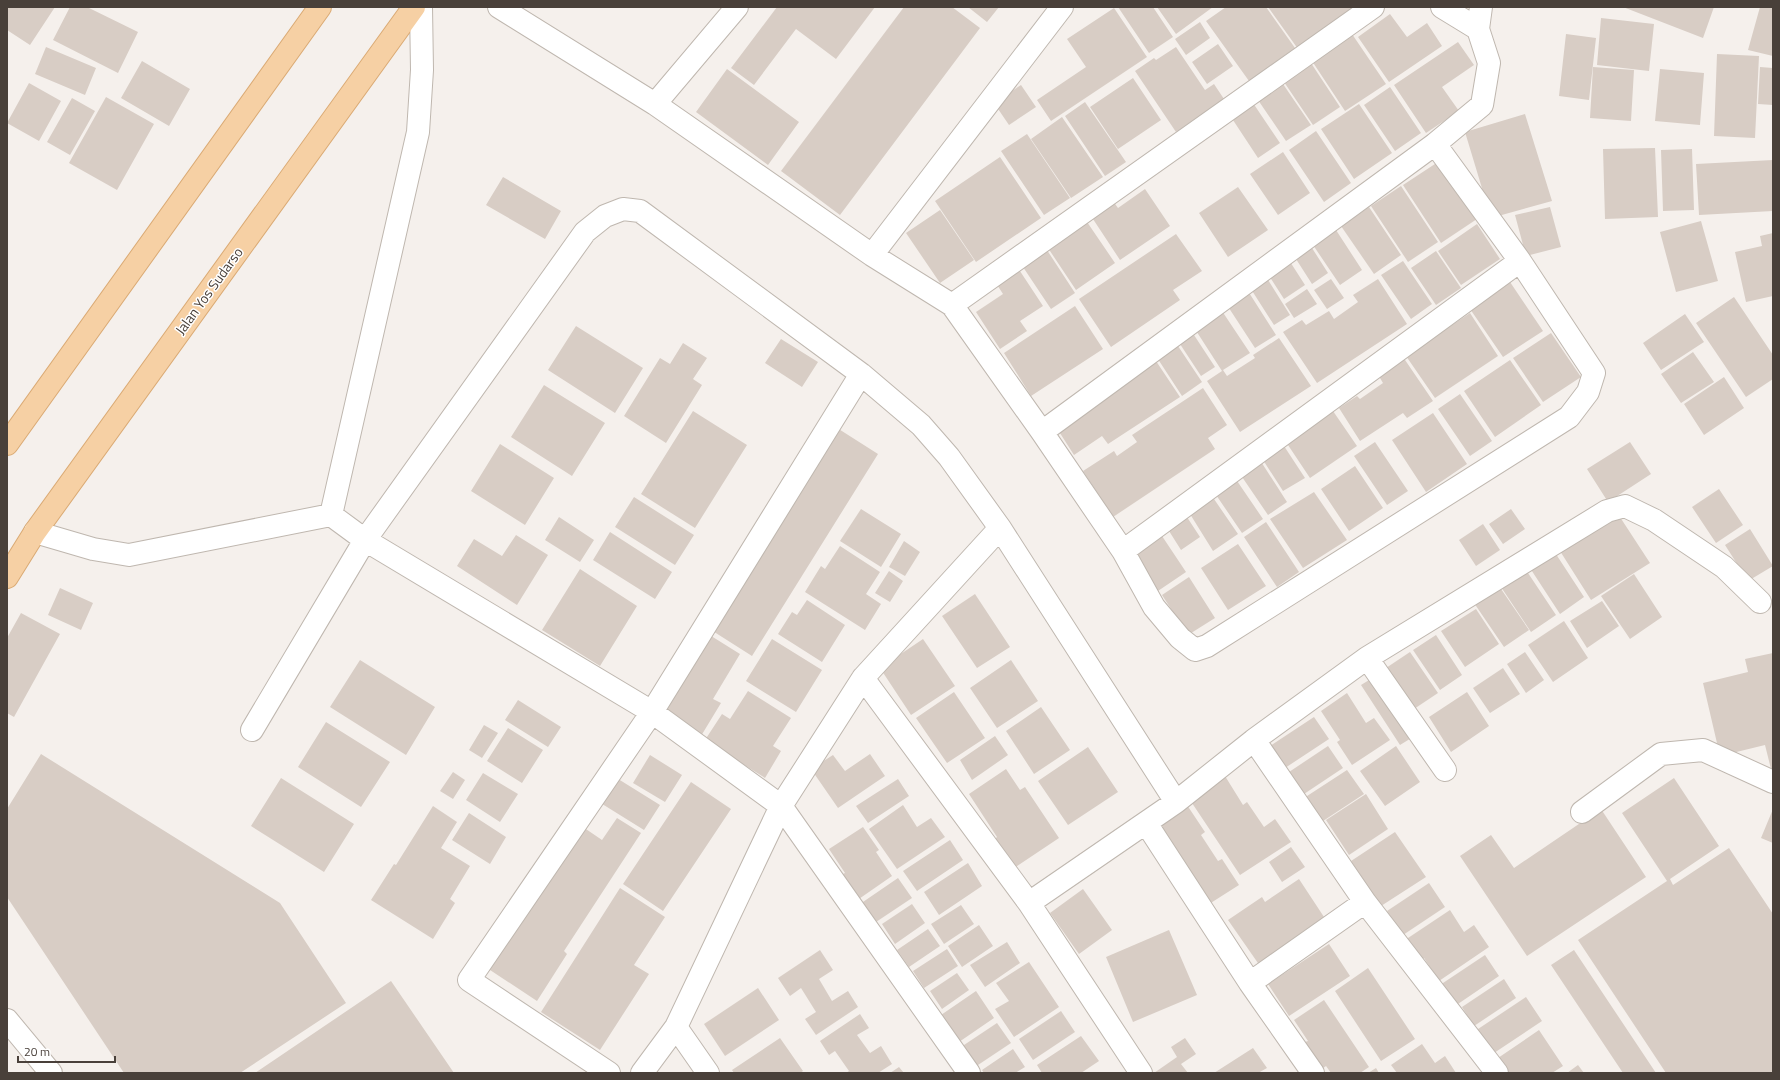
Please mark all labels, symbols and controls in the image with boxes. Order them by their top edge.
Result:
street label: Jalan Yos Sudarso [170,243,248,339]
scale bar [18,1038,115,1064]
text: 20 m [24,1042,50,1061]

